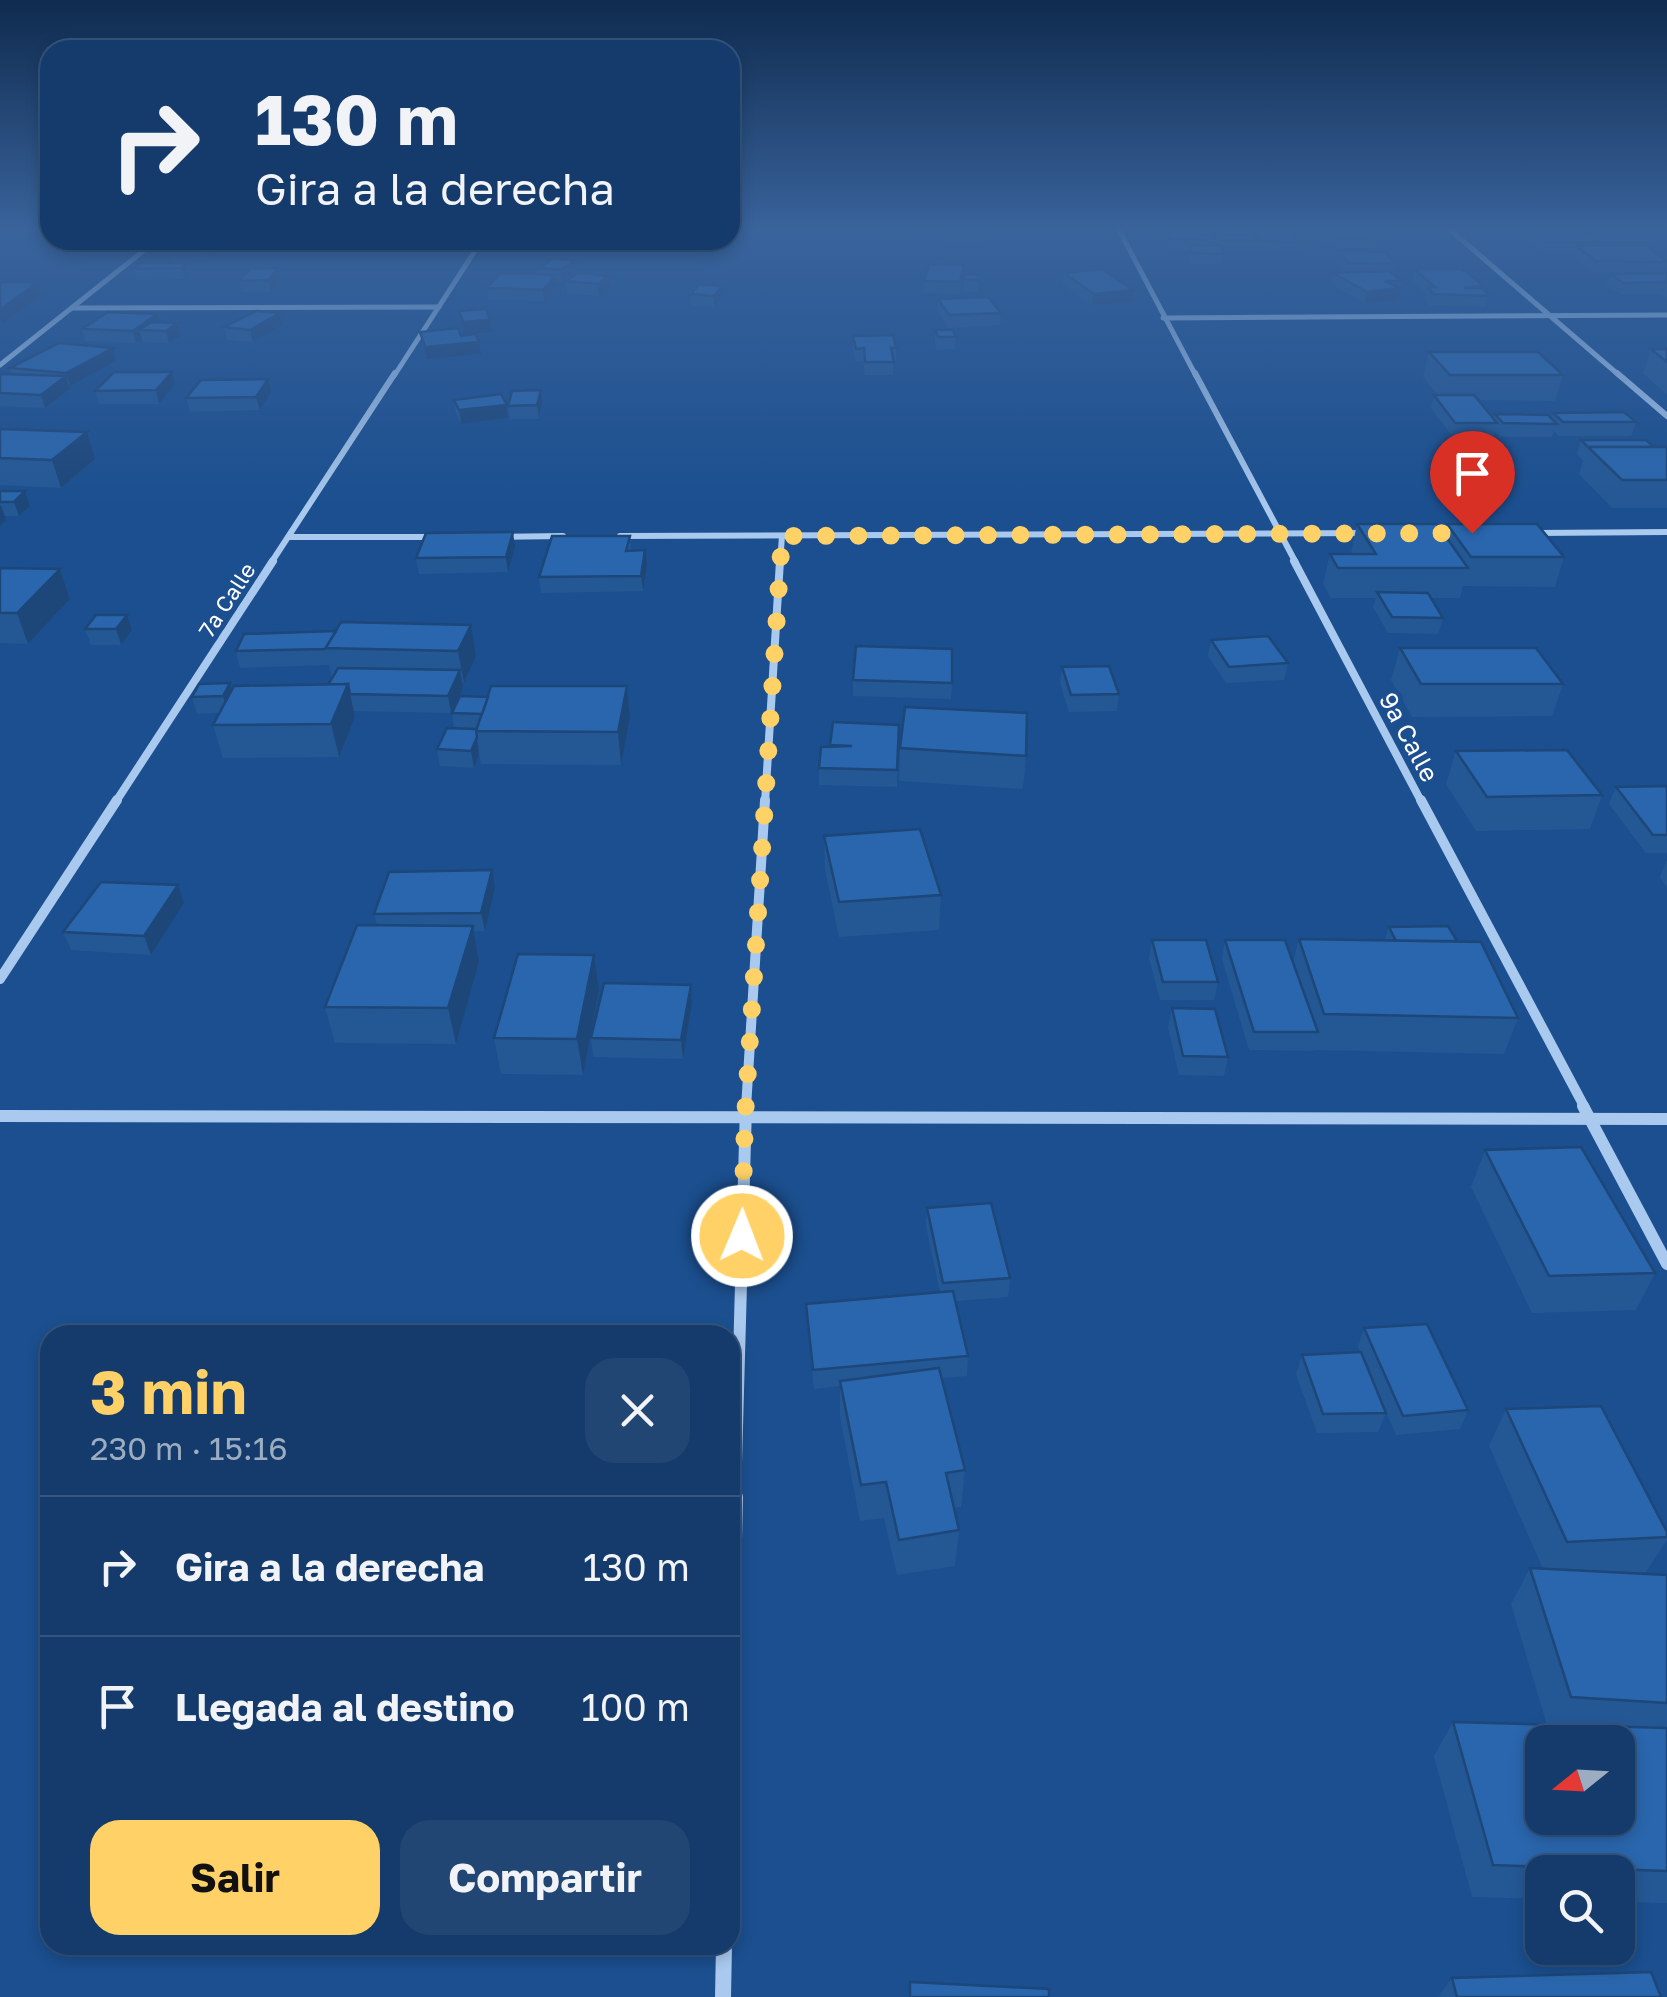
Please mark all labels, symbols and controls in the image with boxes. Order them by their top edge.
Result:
text: 130 m [255,76,458,160]
icon: right [90,80,220,210]
text: Gira a la derecha [255,161,615,215]
pin [1430,431,1515,534]
icon: arrive [1445,446,1500,501]
street label: 7a Calle [192,557,261,642]
street label: 9a Calle [1373,687,1446,787]
position arrow [690,1184,794,1288]
text: 3 min [90,1355,247,1427]
button: close [585,1358,690,1463]
text: 230 m · 15:16 [90,1429,288,1467]
icon: right [90,1539,145,1594]
text: Gira a la derecha [175,1544,484,1589]
text: 130 m [583,1544,690,1589]
icon: arrive [90,1679,145,1734]
text: Llegada al destino [175,1684,515,1729]
text: 100 m [581,1684,690,1729]
north arrow [1525,1725,1635,1835]
map controls [1525,1725,1635,1965]
button: Salir [90,1820,380,1935]
button: Compartir [400,1820,690,1935]
button: search [1525,1855,1635,1965]

